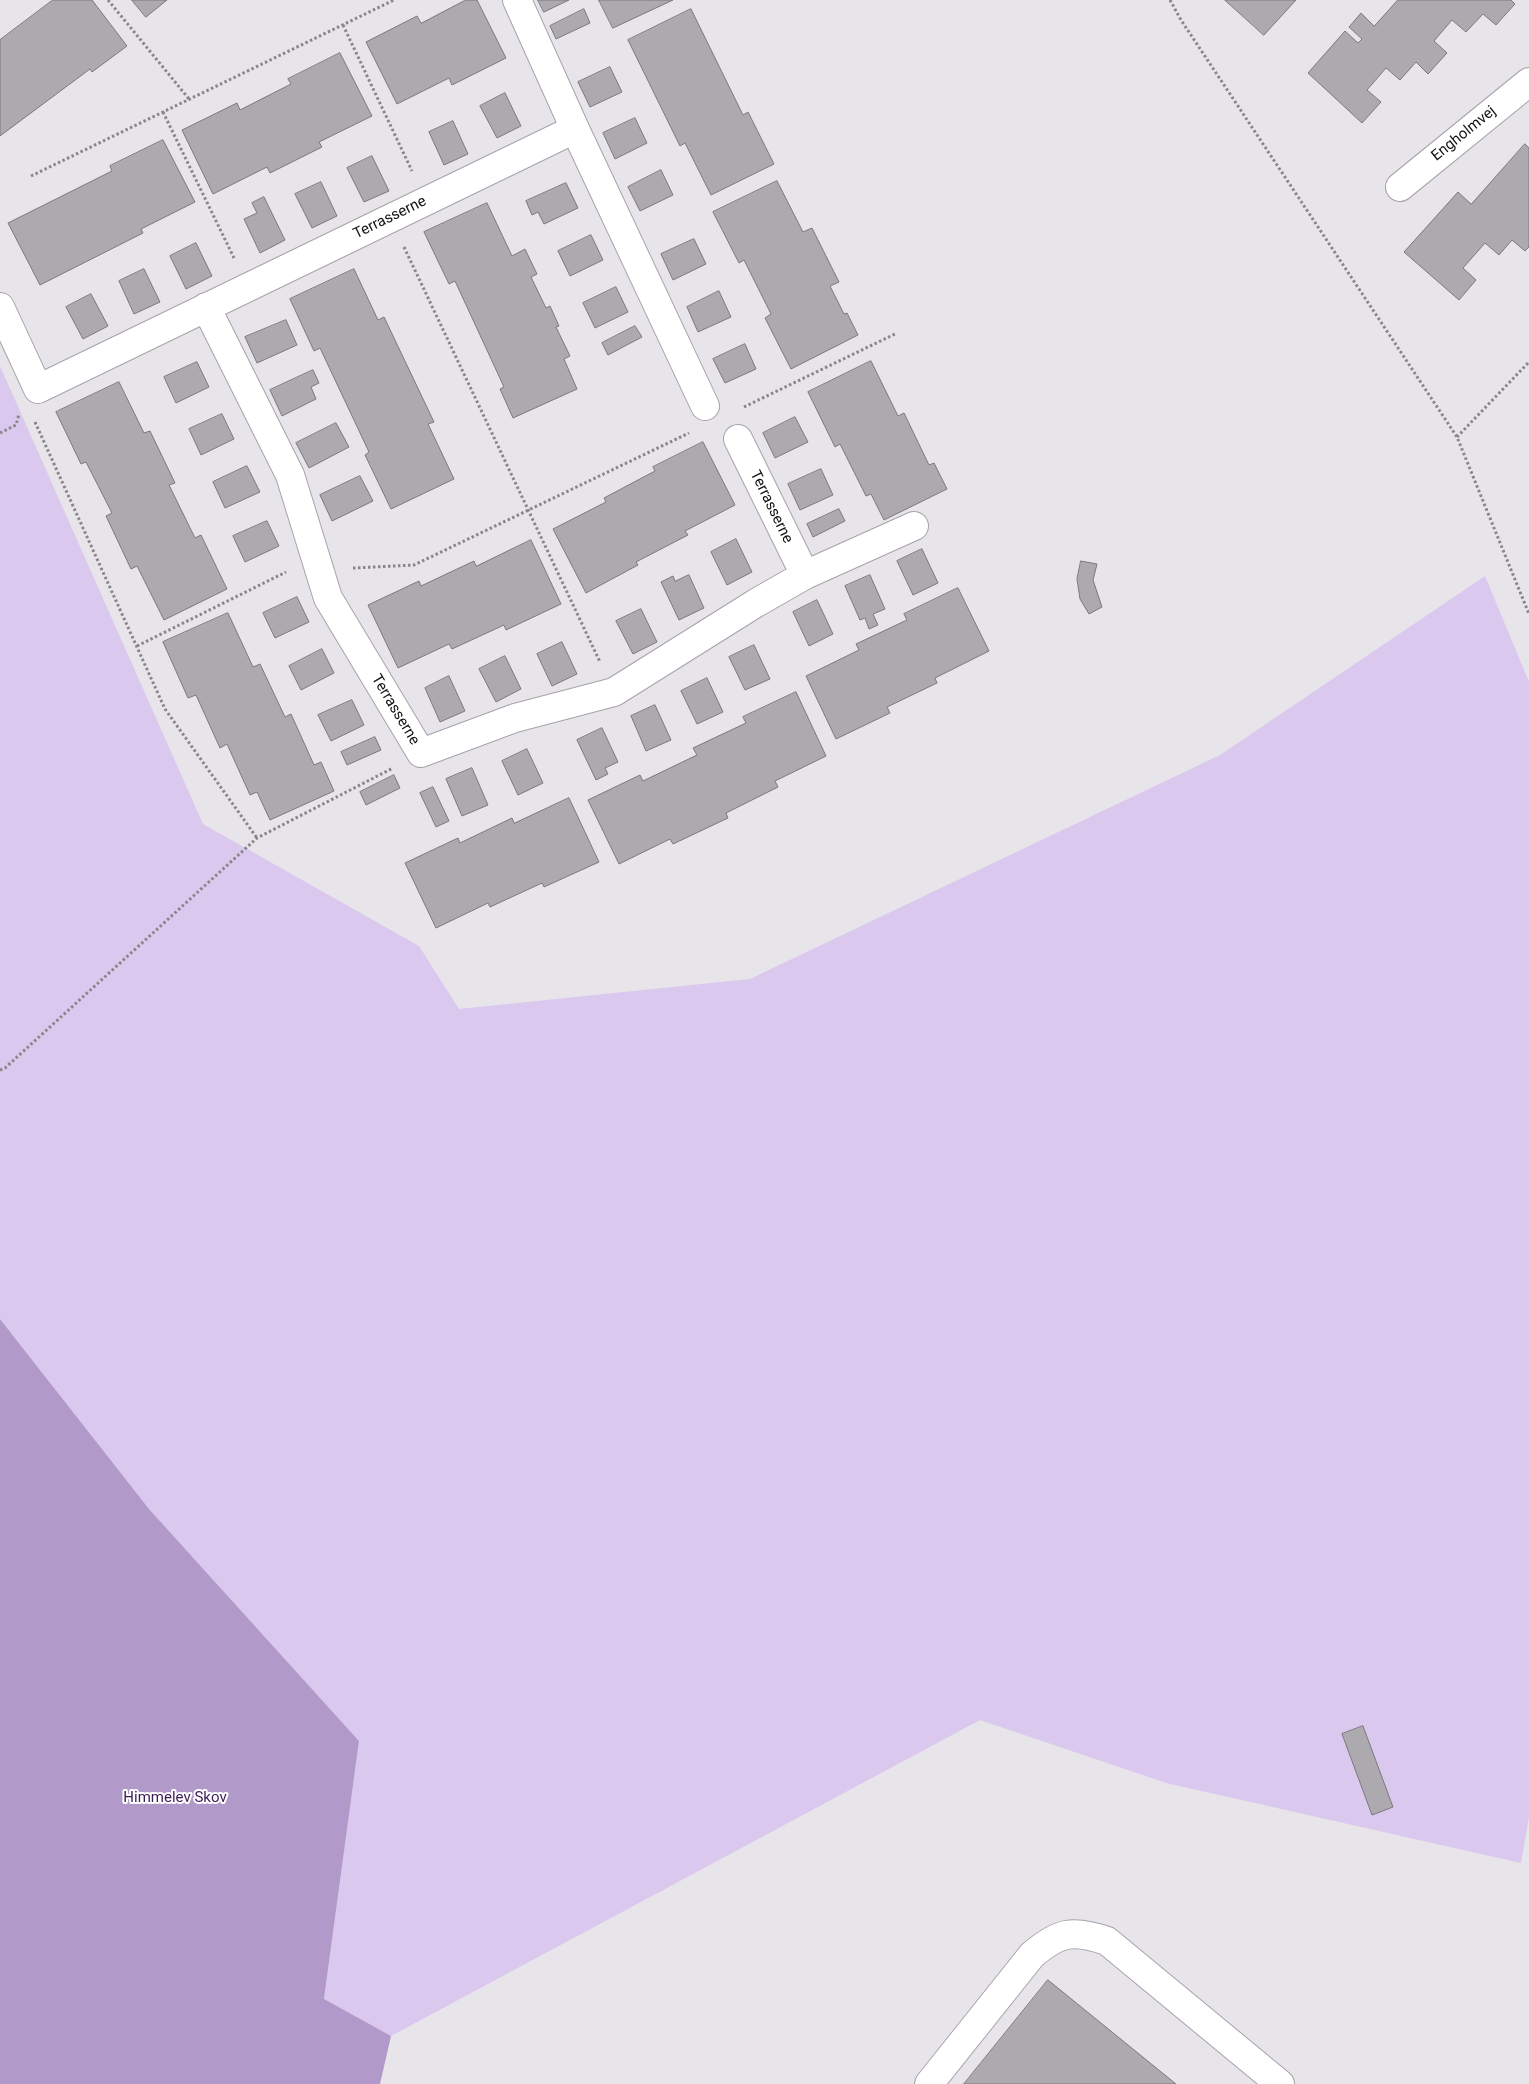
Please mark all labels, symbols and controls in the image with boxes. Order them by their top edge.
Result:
street label: Engholmvej [1428,103,1500,165]
street label: Terrasserne [351,193,429,243]
street label: Terrasserne [746,468,796,546]
street label: Terrasserne [367,672,423,748]
park label: Himmelev Skov [123,1789,227,1807]

